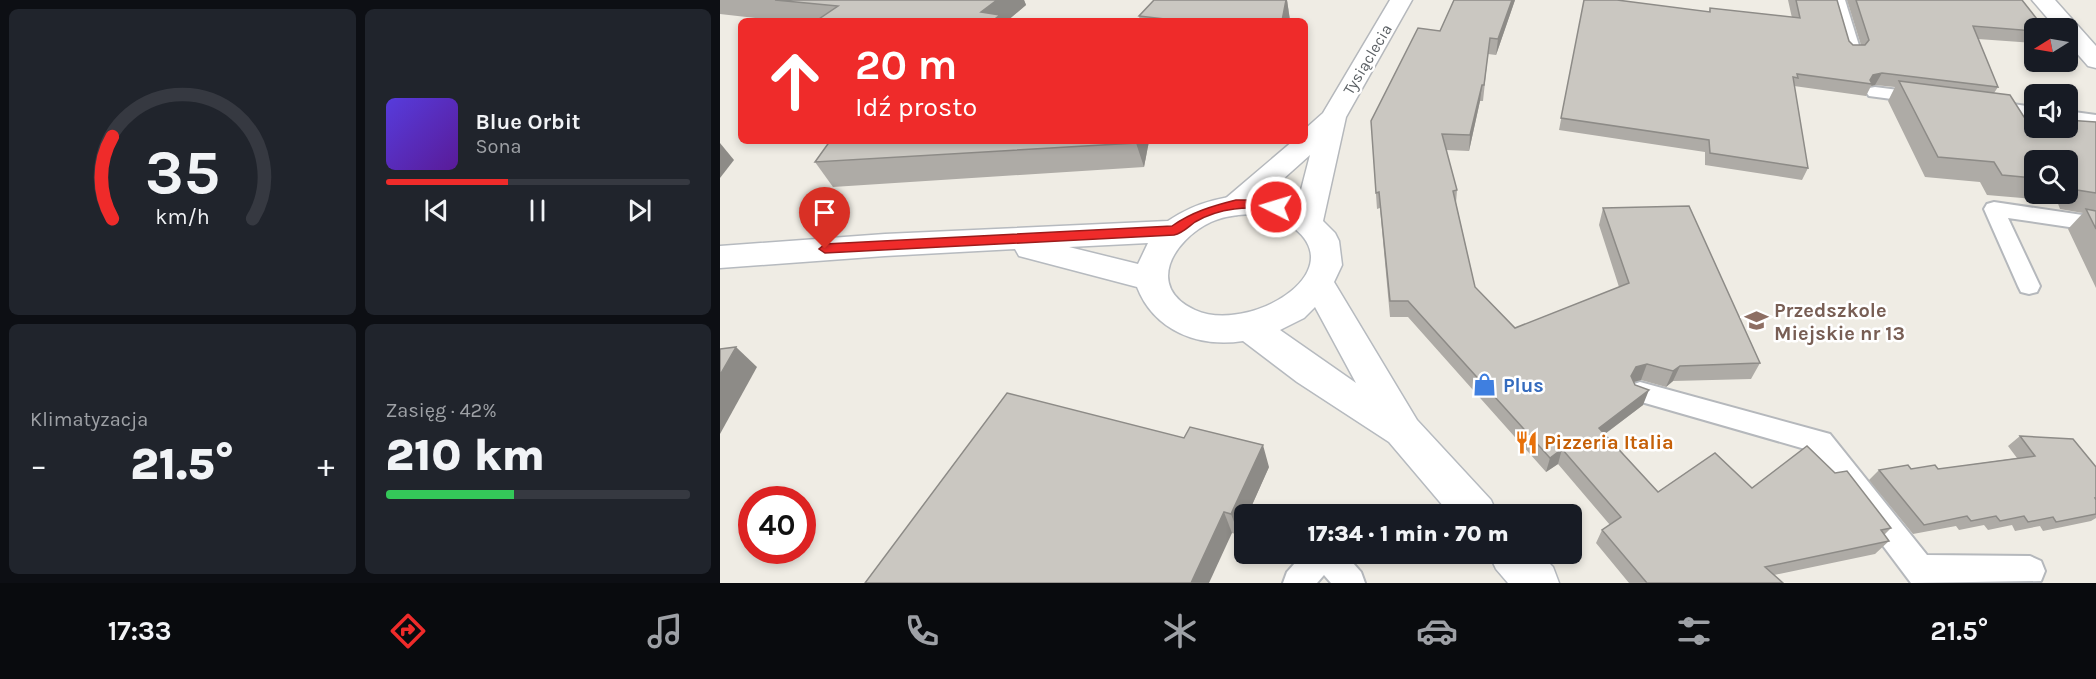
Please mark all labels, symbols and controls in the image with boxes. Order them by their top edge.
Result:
north arrow [2024,18,2078,72]
map controls [2024,18,2078,204]
street label: Tysiąclecia [1339,21,1396,98]
text: 20 m [855,40,957,90]
icon: ahead [756,42,834,120]
button: sound [2024,84,2078,138]
text: Idź prosto [855,91,977,123]
text: Blue Orbit [476,109,581,135]
text: Sona [476,135,522,158]
text: 35 [145,136,220,209]
button: search [2024,150,2078,204]
position arrow [1244,175,1308,239]
pin [799,187,850,249]
icon: previous [420,194,453,227]
icon: pause [521,194,554,227]
icon: next [623,194,656,227]
icon: arrive [808,196,841,229]
text: km/h [155,205,209,230]
place label: Przedszkole Miejskie nr 13 [1774,299,1905,345]
school or university icon: Przedszkole Miejskie nr 13 [1743,308,1769,334]
shop icon: Plus [1472,372,1498,398]
place label: Plus [1503,374,1544,397]
text: Zasięg · 42% [386,399,497,422]
text: Klimatyzacja [30,408,148,431]
text: 210 km [386,429,545,481]
restaurant icon: Pizzeria Italia [1513,429,1539,455]
place label: Pizzeria Italia [1544,431,1674,454]
text: 21.5° [130,438,234,490]
text: − [30,446,47,484]
text: + [317,446,334,484]
speed limit sign: 40 [738,486,816,564]
text: 17:34 · 1 min · 70 m [1307,521,1509,547]
icon: directions [387,610,429,652]
icon: music [644,610,686,652]
icon: phone [901,610,943,652]
icon: climate [1159,610,1201,652]
icon: car [1416,610,1458,652]
icon: filters [1673,610,1715,652]
text: 17:33 [108,615,172,647]
text: 21.5° [1930,615,1988,647]

